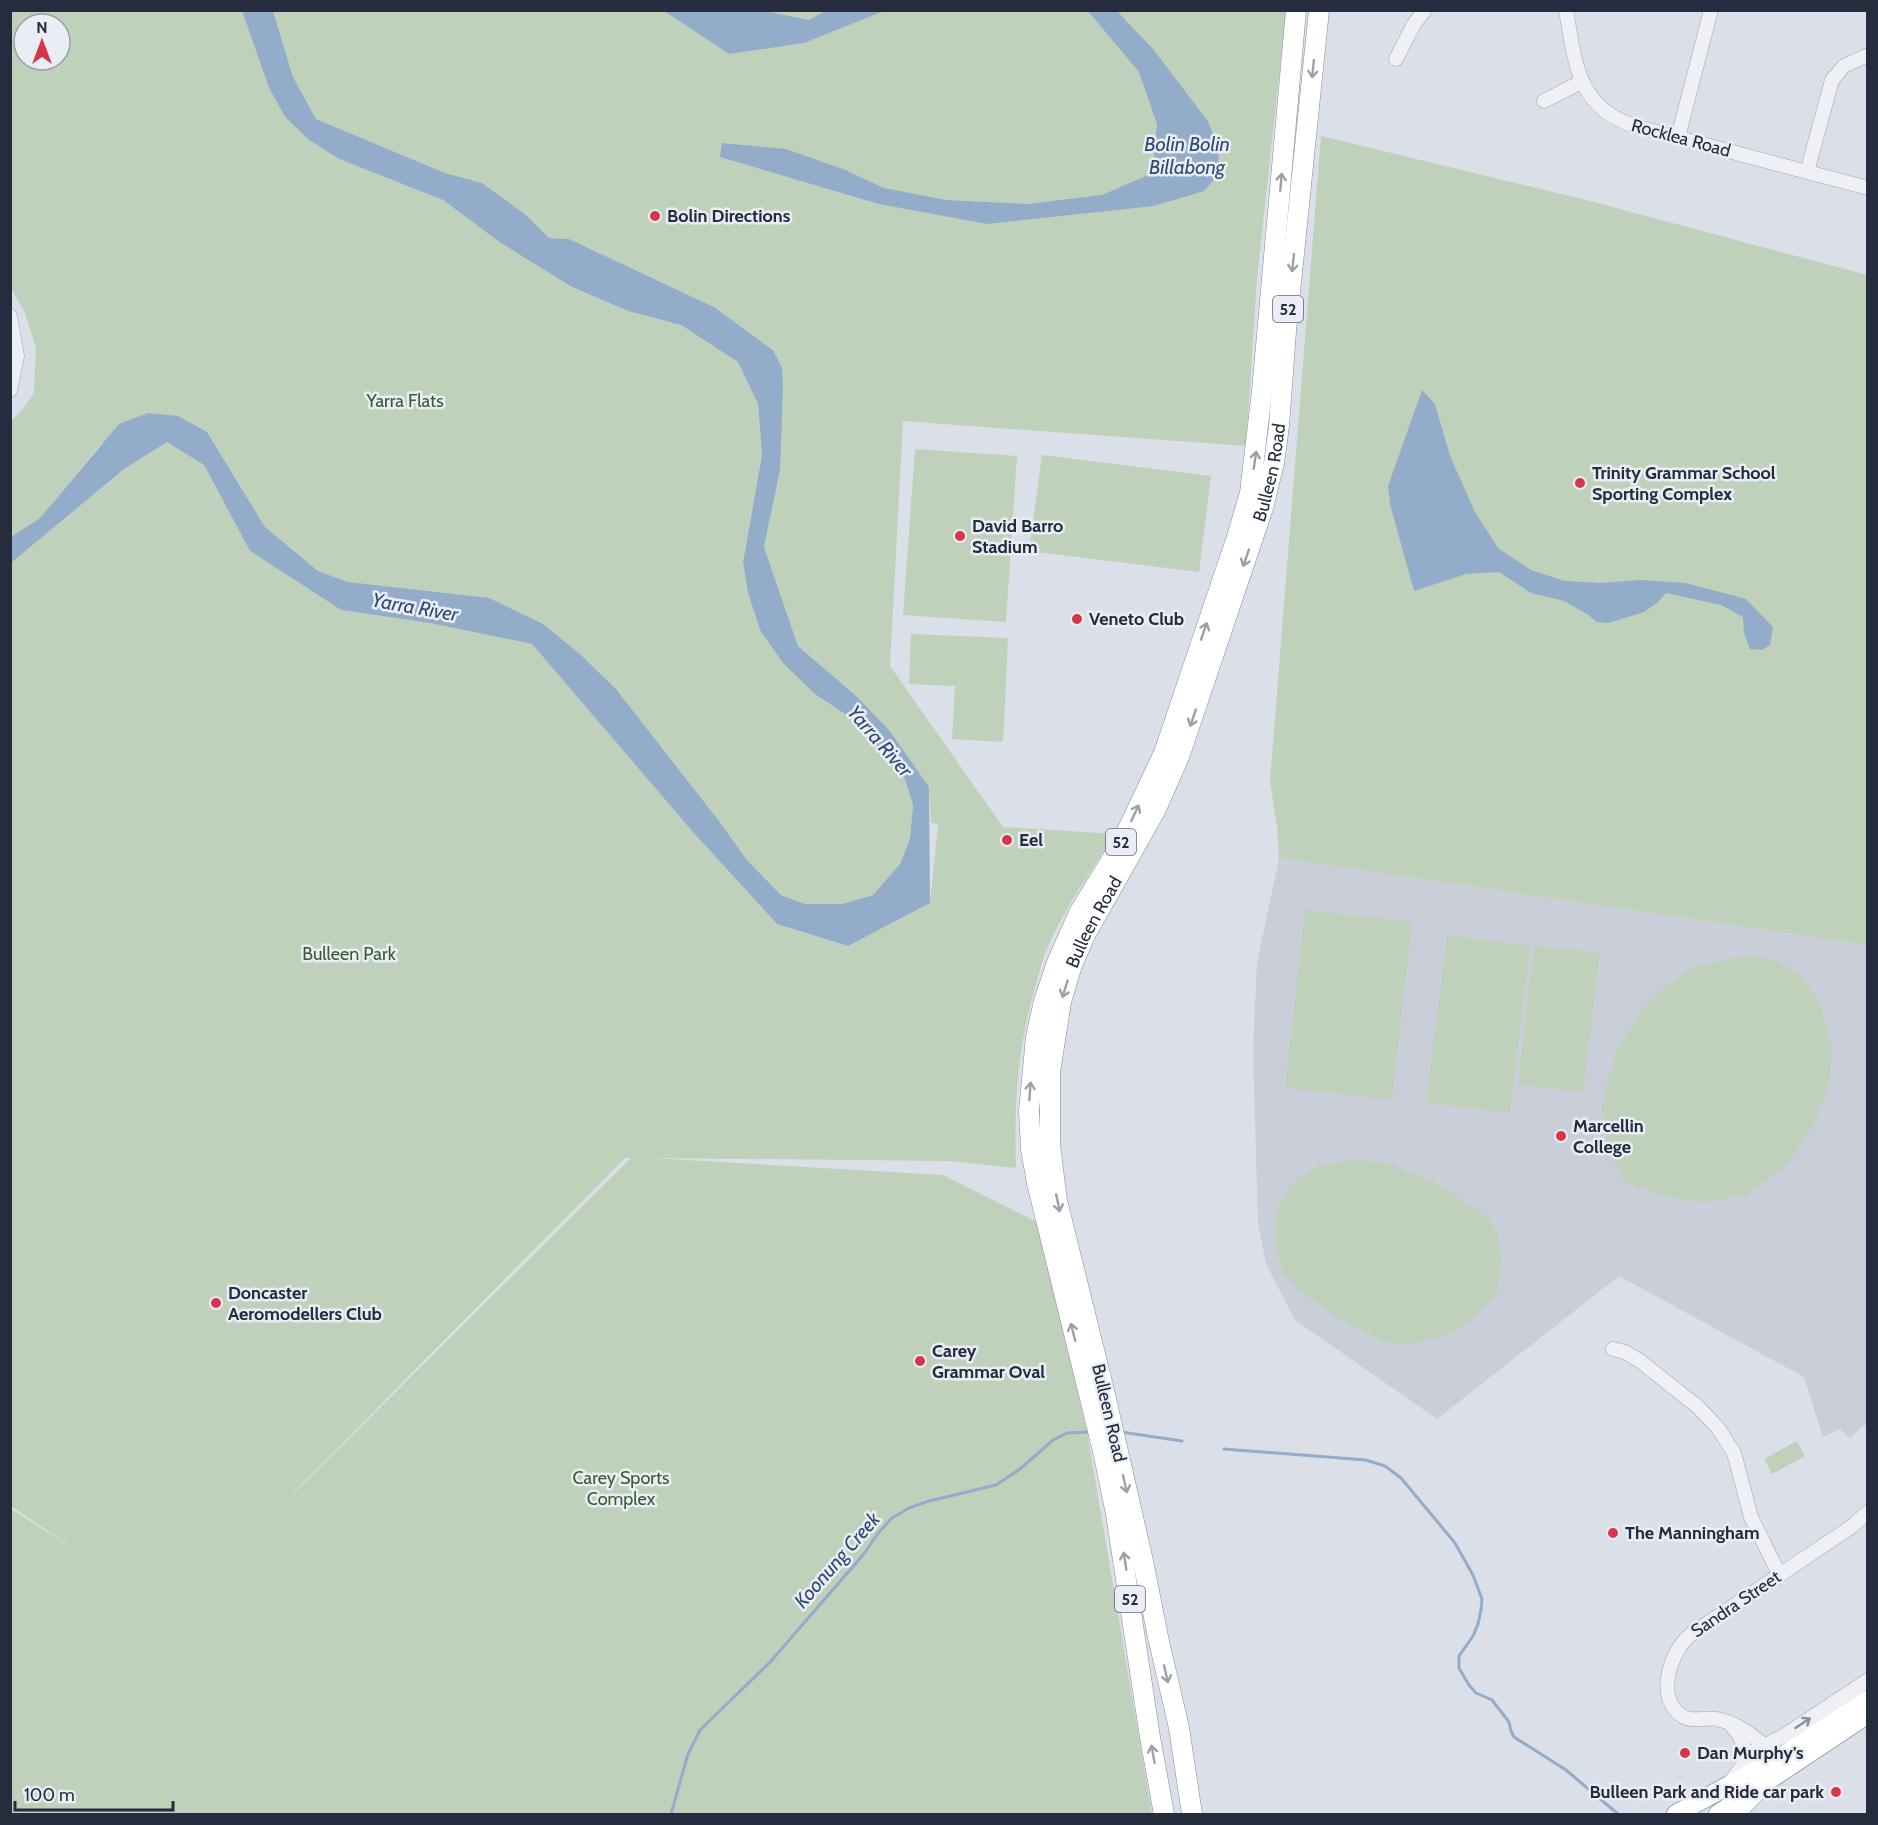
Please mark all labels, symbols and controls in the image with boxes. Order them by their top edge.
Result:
north arrow [12,12,72,72]
text: N [36,18,48,37]
one-way arrow [1307,58,1318,78]
street label: Rocklea Road [1629,114,1733,162]
water label: Bolin Bolin Billabong [1144,132,1230,179]
one-way arrow [1276,173,1287,193]
place label: Bolin Directions [667,205,791,227]
marker: Bolin Directions [648,209,662,223]
one-way arrow [1287,252,1298,272]
road number: 52 [1273,296,1303,322]
park label: Yarra Flats [365,390,444,412]
street label: Bulleen Road [1248,422,1290,525]
one-way arrow [1249,451,1260,471]
place label: Trinity Grammar School Sporting Complex [1592,462,1776,505]
marker: Trinity Grammar School Sporting Complex [1573,476,1587,490]
place label: David Barro Stadium [972,515,1063,558]
marker: David Barro Stadium [953,529,967,543]
one-way arrow [1240,548,1251,567]
water label: Yarra River [370,588,461,627]
place label: Veneto Club [1089,608,1184,630]
marker: Veneto Club [1070,612,1084,626]
one-way arrow [1200,623,1211,641]
water label: Yarra River [842,700,918,782]
one-way arrow [1187,708,1198,727]
one-way arrow [1129,805,1141,823]
place label: Eel [1019,829,1043,851]
road number: 52 [1106,829,1136,855]
marker: Eel [1000,833,1014,847]
street label: Bulleen Road [1061,873,1127,971]
park label: Bulleen Park [302,943,397,965]
one-way arrow [1059,979,1070,998]
one-way arrow [1025,1081,1036,1101]
place label: Marcellin College [1573,1115,1644,1158]
marker: Marcellin College [1554,1129,1568,1143]
one-way arrow [1053,1193,1064,1213]
place label: Doncaster Aeromodellers Club [228,1282,382,1325]
marker: Doncaster Aeromodellers Club [209,1296,223,1310]
one-way arrow [1066,1323,1078,1342]
place label: Carey Grammar Oval [932,1340,1045,1383]
marker: Carey Grammar Oval [913,1354,927,1368]
street label: Bulleen Road [1087,1362,1131,1464]
park label: Carey Sports Complex [573,1467,670,1510]
one-way arrow [1120,1474,1132,1493]
water label: Koonung Creek [789,1506,886,1613]
place label: The Manningham [1625,1522,1760,1544]
marker: The Manningham [1606,1526,1620,1540]
one-way arrow [1119,1552,1130,1572]
street label: Sandra Street [1687,1566,1785,1642]
road number: 52 [1115,1586,1145,1612]
one-way arrow [1161,1665,1173,1684]
one-way arrow [1794,1717,1811,1729]
place label: Dan Murphy's [1697,1742,1804,1764]
one-way arrow [1147,1745,1158,1765]
marker: Dan Murphy's [1678,1746,1692,1760]
scale bar [15,1774,172,1812]
place label: Bulleen Park and Ride car park [1589,1781,1824,1803]
text: 100 m [24,1784,75,1806]
marker: Bulleen Park and Ride car park [1829,1785,1843,1799]

